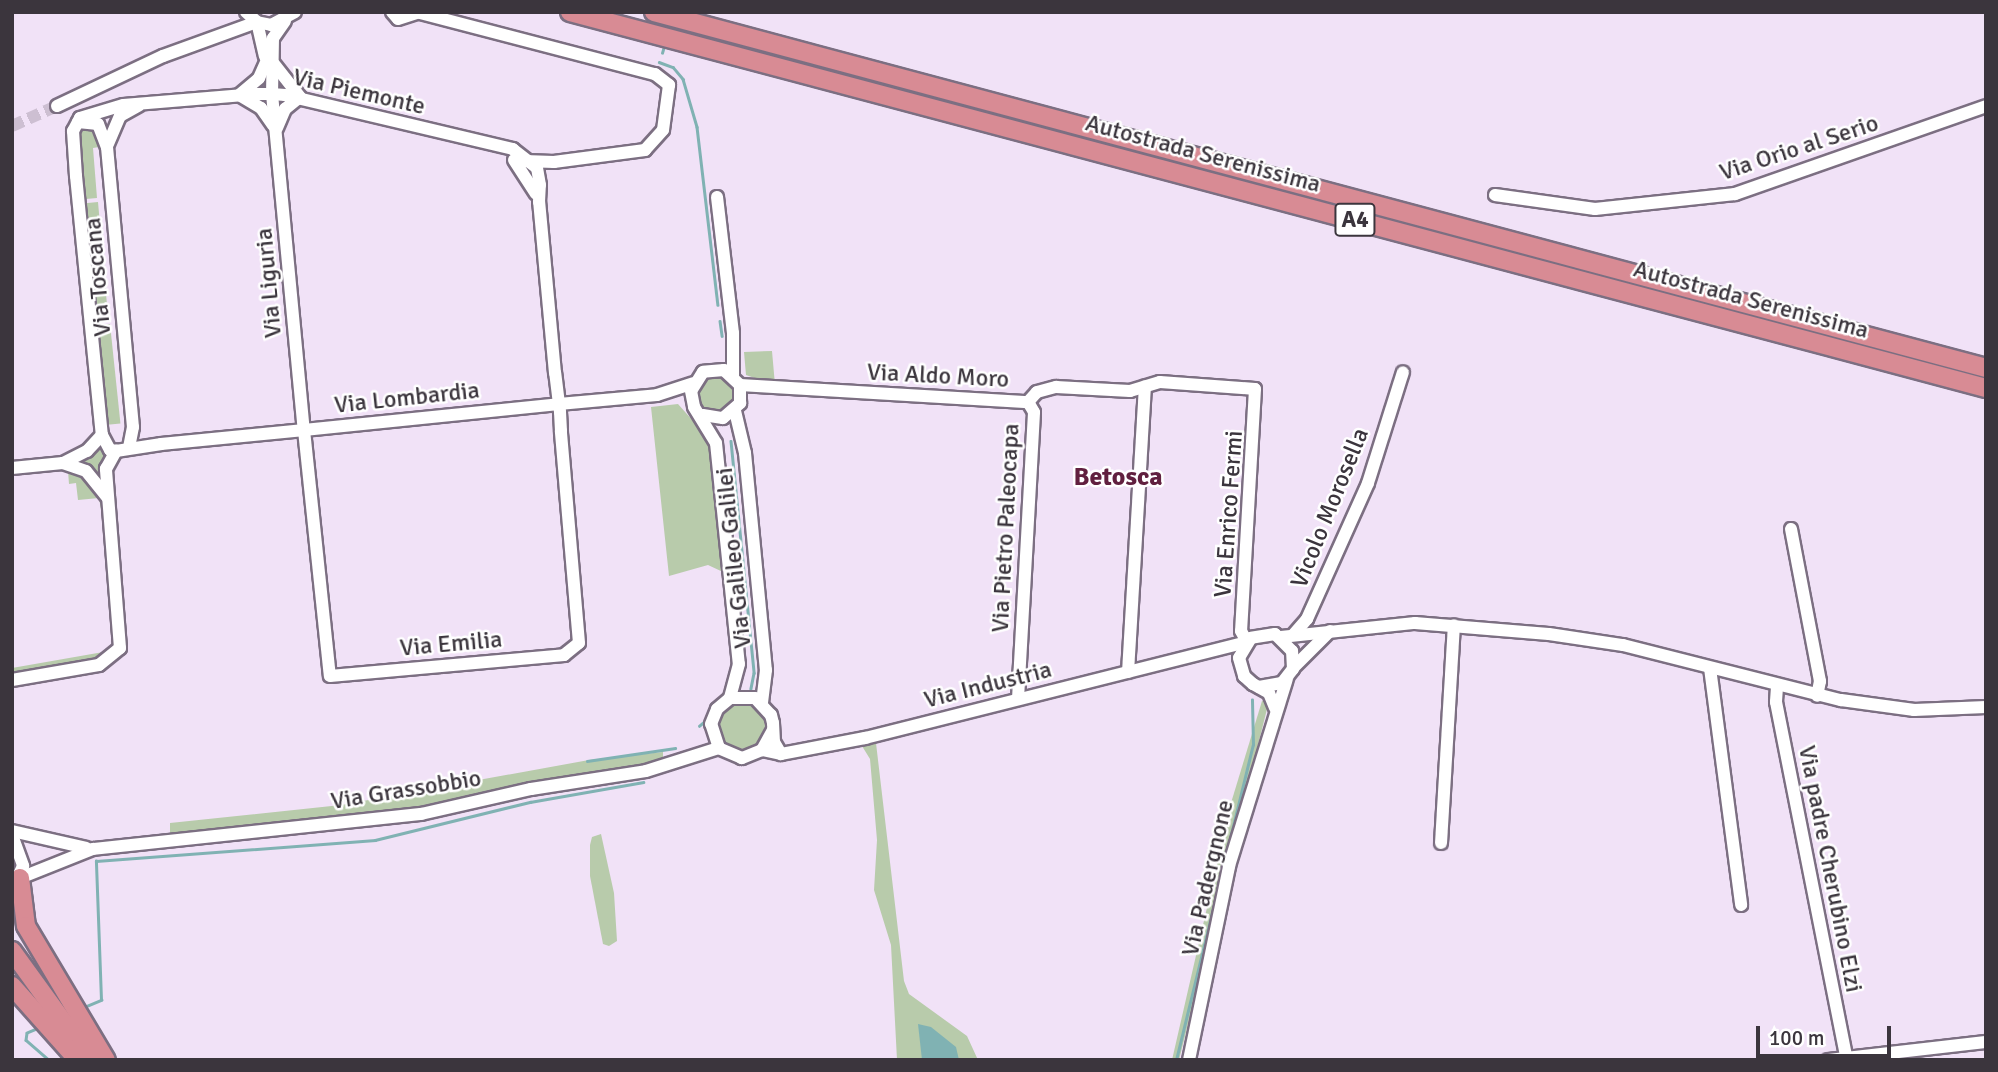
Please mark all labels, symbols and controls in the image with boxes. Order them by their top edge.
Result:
street label: Via Piemonte [290,63,428,121]
street label: Autostrada Serenissima [1082,109,1324,199]
street label: Via Orio al Serio [1716,109,1882,187]
road number: A4 [1334,200,1376,240]
street label: Via Toscana [78,216,118,338]
street label: Via Liguria [250,227,288,339]
street label: Autostrada Serenissima [1630,255,1872,345]
street label: Via Aldo Moro [866,358,1010,394]
street label: Via Lombardia [333,376,481,420]
street label: Via Pietro Paleocapa [986,423,1026,633]
street label: Vicolo Morosella [1285,424,1375,592]
street label: Via Enrico Fermi [1209,429,1249,599]
district label: Betosca [1073,462,1163,494]
street label: Via Galileo Galilei [710,466,758,650]
street label: Via Emilia [399,625,503,663]
street label: Via Industria [921,655,1055,715]
street label: Via padre Cherubino Elzi [1792,743,1868,995]
street label: Via Grassobbio [329,764,483,816]
street label: Via Padergnone [1176,797,1240,959]
scale bar [1760,1012,1895,1056]
text: 100 m [1769,1025,1824,1051]

